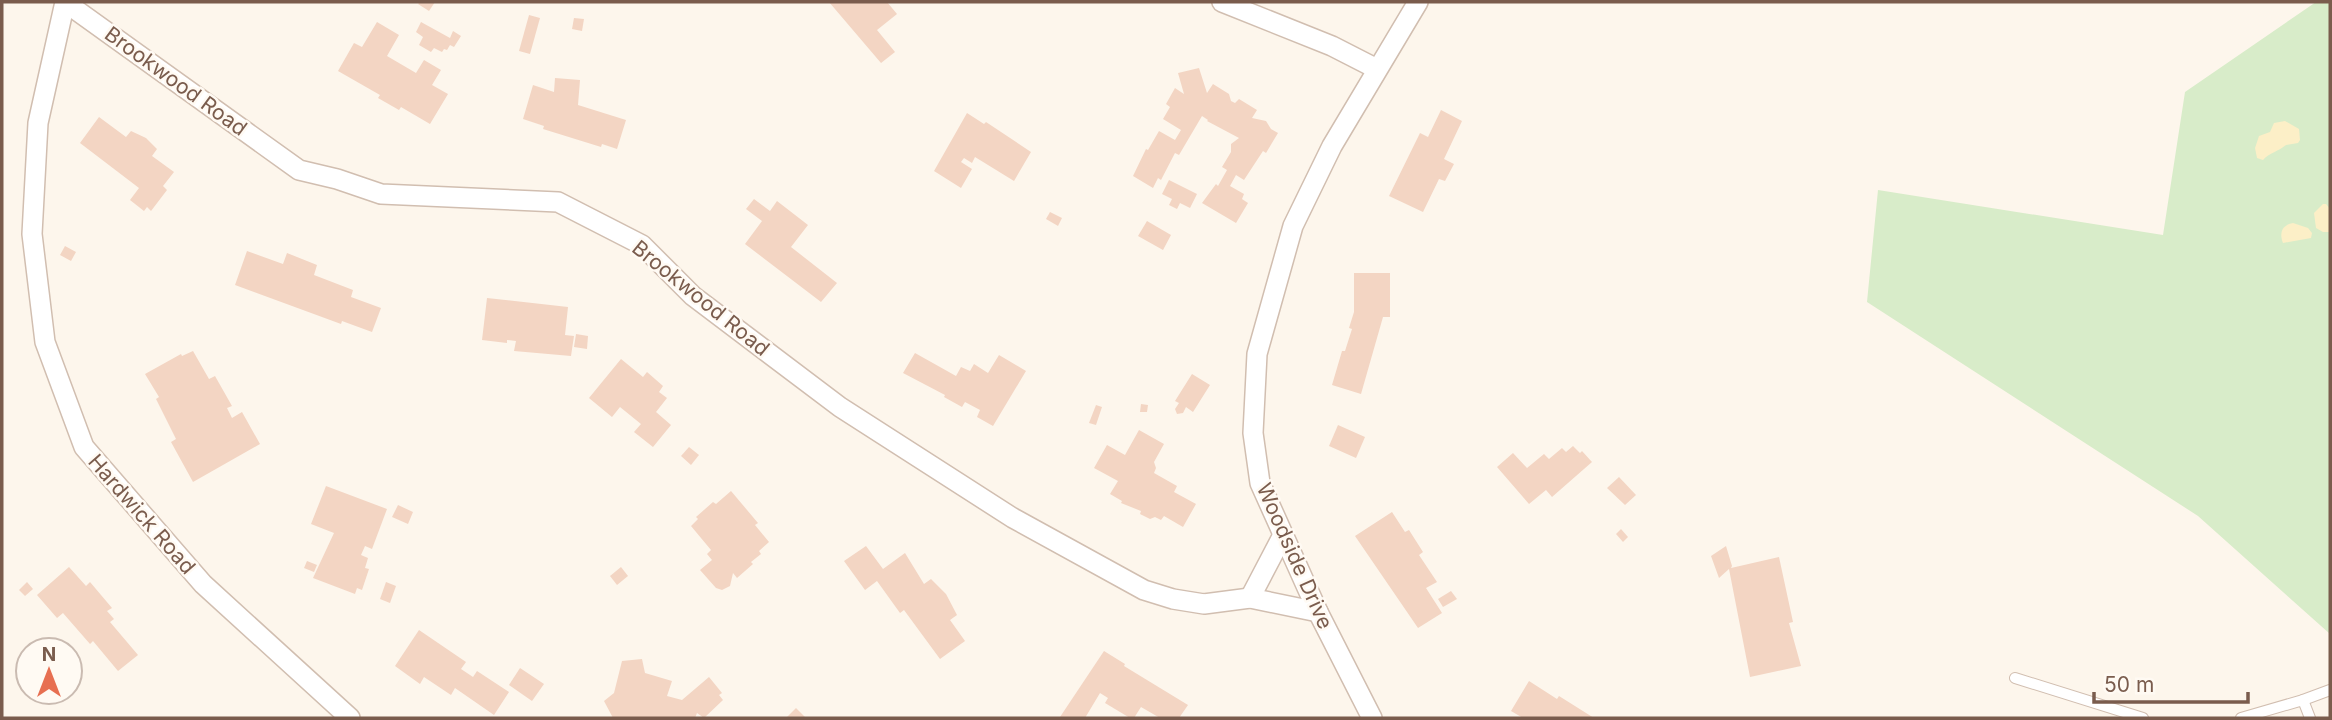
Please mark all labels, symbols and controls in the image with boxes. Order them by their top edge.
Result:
street label: Brookwood Road [100,21,252,141]
street label: Brookwood Road [627,235,775,361]
street label: Hardwick Road [83,449,201,579]
street label: Woodside Drive [1252,479,1338,633]
north arrow [14,636,84,706]
text: N [42,643,56,666]
scale bar [2094,660,2248,704]
text: 50 m [2104,672,2154,697]

